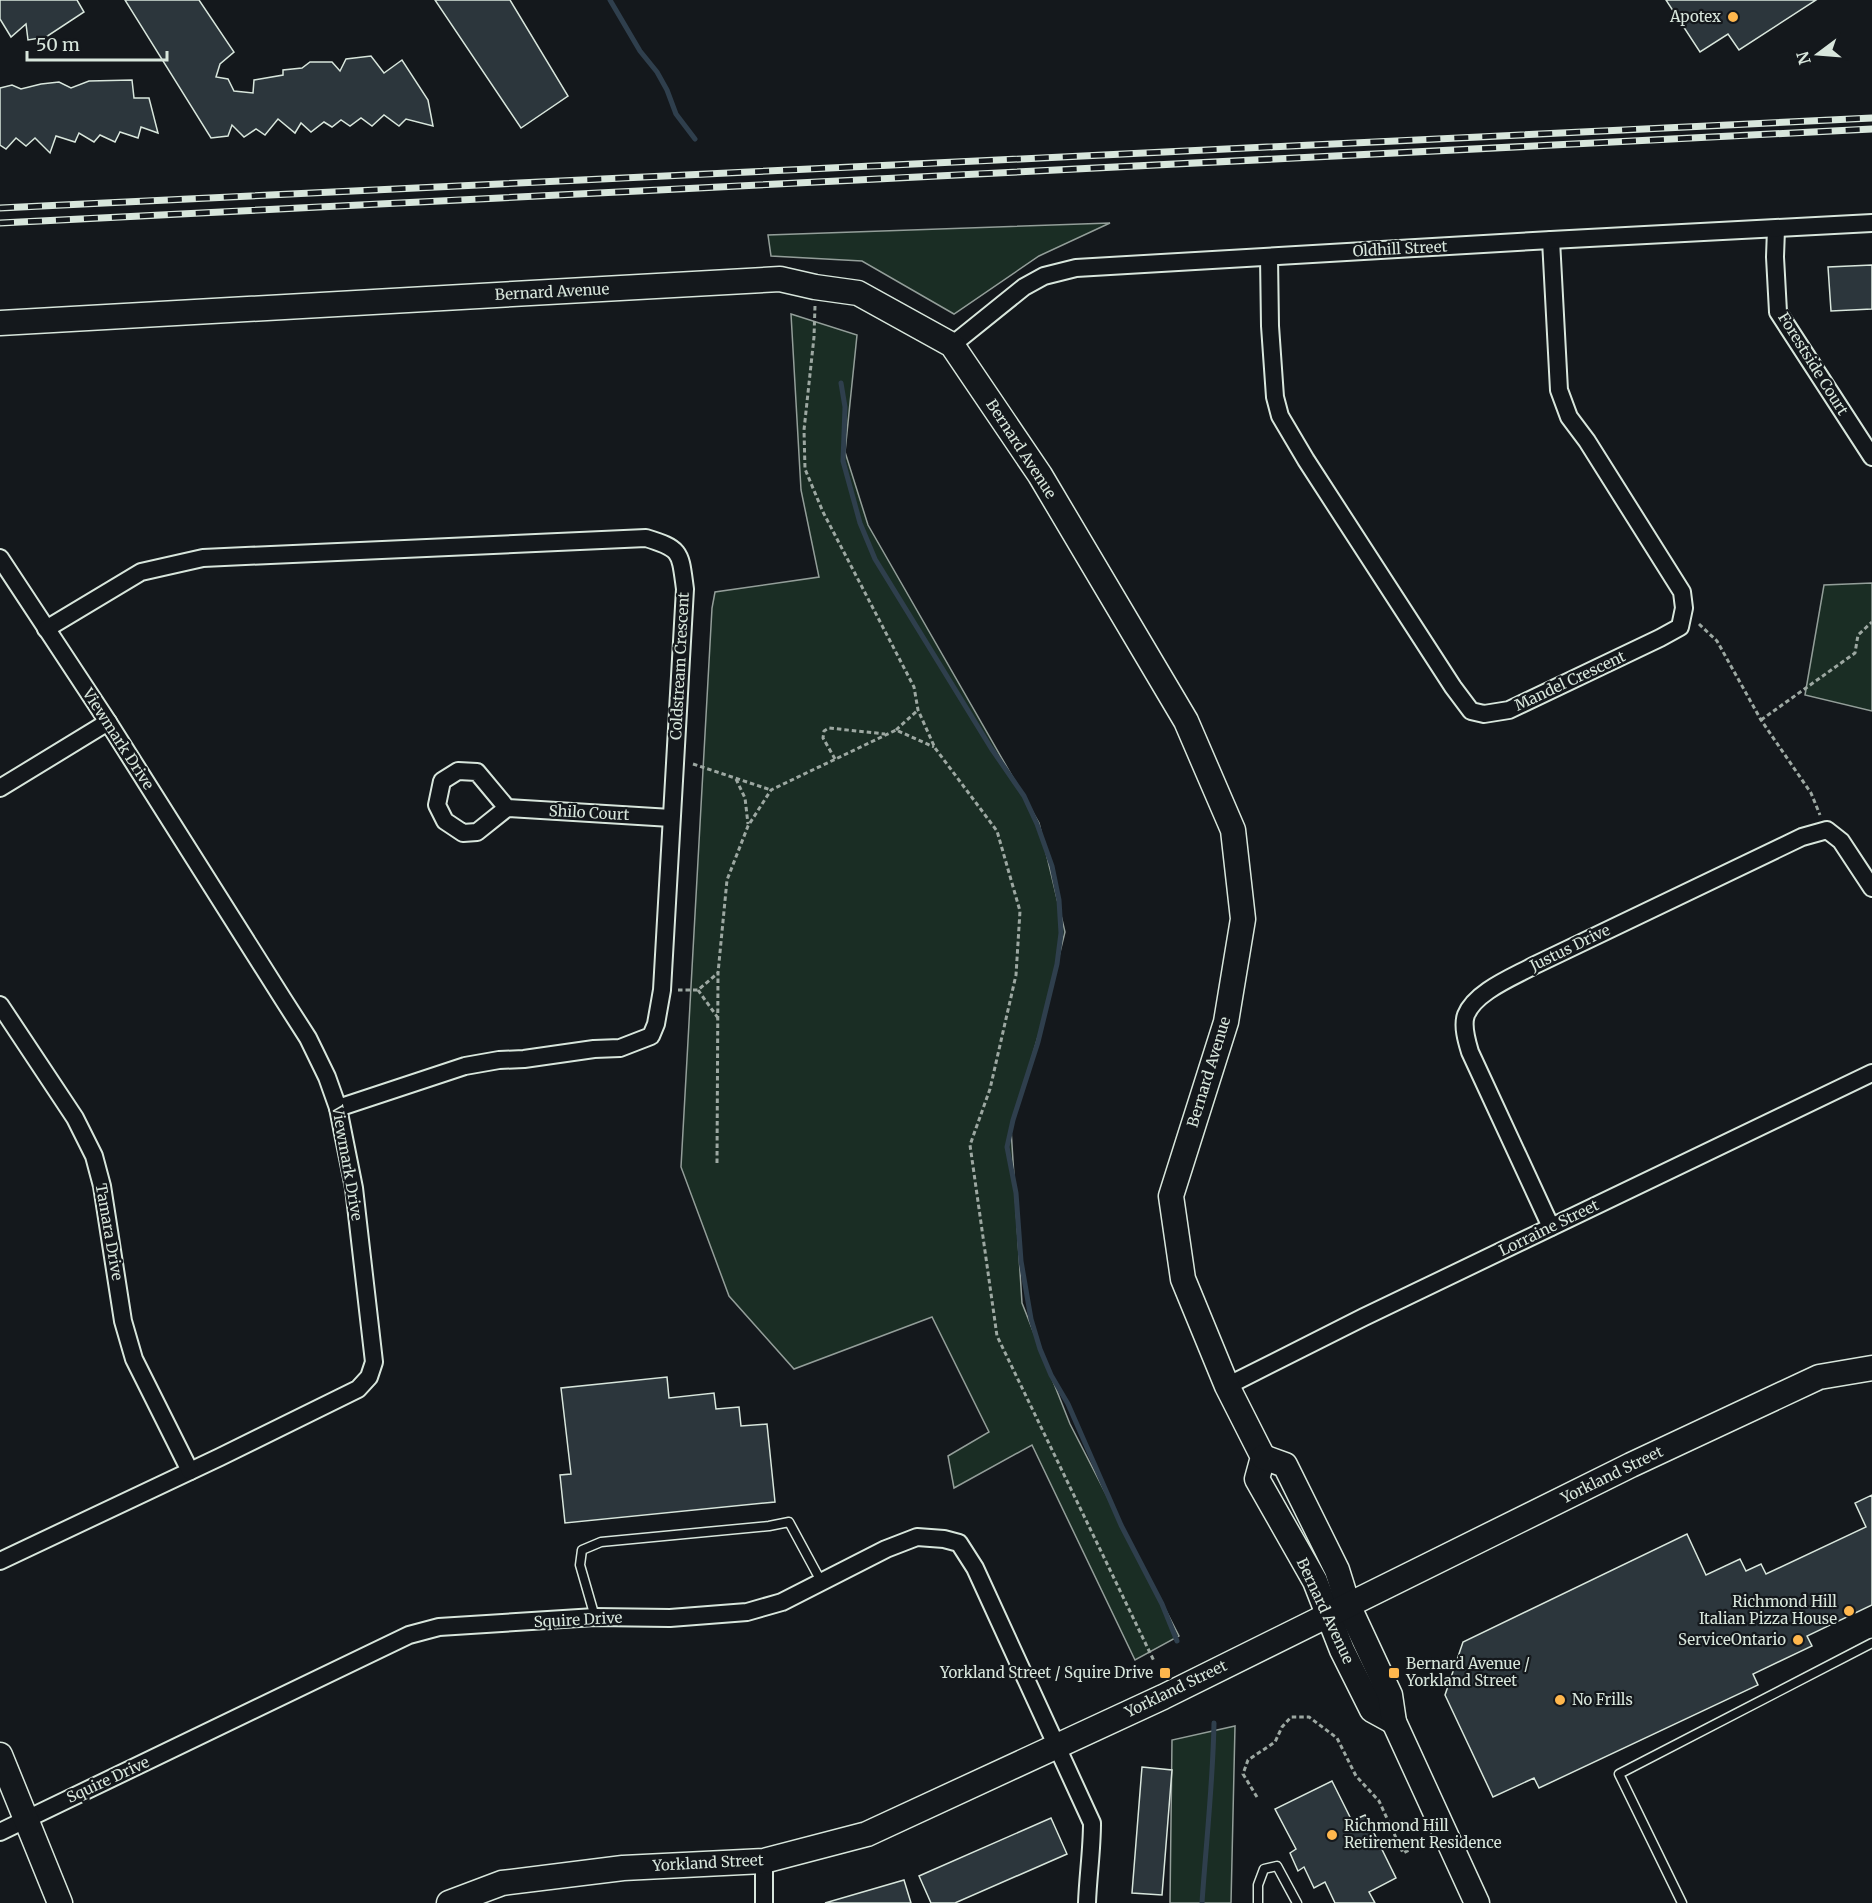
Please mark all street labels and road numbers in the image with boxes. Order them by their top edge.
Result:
street label: Oldhill Street [1352,237,1448,260]
street label: Bernard Avenue [494,279,610,304]
street label: Forestside Court [1774,309,1853,419]
street label: Bernard Avenue [982,396,1061,502]
street label: Coldstream Crescent [666,591,693,740]
street label: Mandel Crescent [1511,646,1628,715]
street label: Viewmark Drive [78,684,158,793]
street label: Shilo Court [548,801,630,824]
street label: Justus Drive [1526,920,1613,976]
street label: Bernard Avenue [1183,1014,1234,1129]
street label: Viewmark Drive [328,1103,367,1222]
street label: Tamara Drive [92,1182,127,1282]
street label: Lorraine Street [1496,1195,1602,1260]
street label: Yorkland Street [1557,1442,1666,1508]
street label: Bernard Avenue [1293,1555,1358,1667]
street label: Squire Drive [533,1608,623,1631]
street label: Yorkland Street [1121,1656,1230,1722]
street label: Squire Drive [63,1752,152,1807]
street label: Yorkland Street [651,1850,764,1875]

